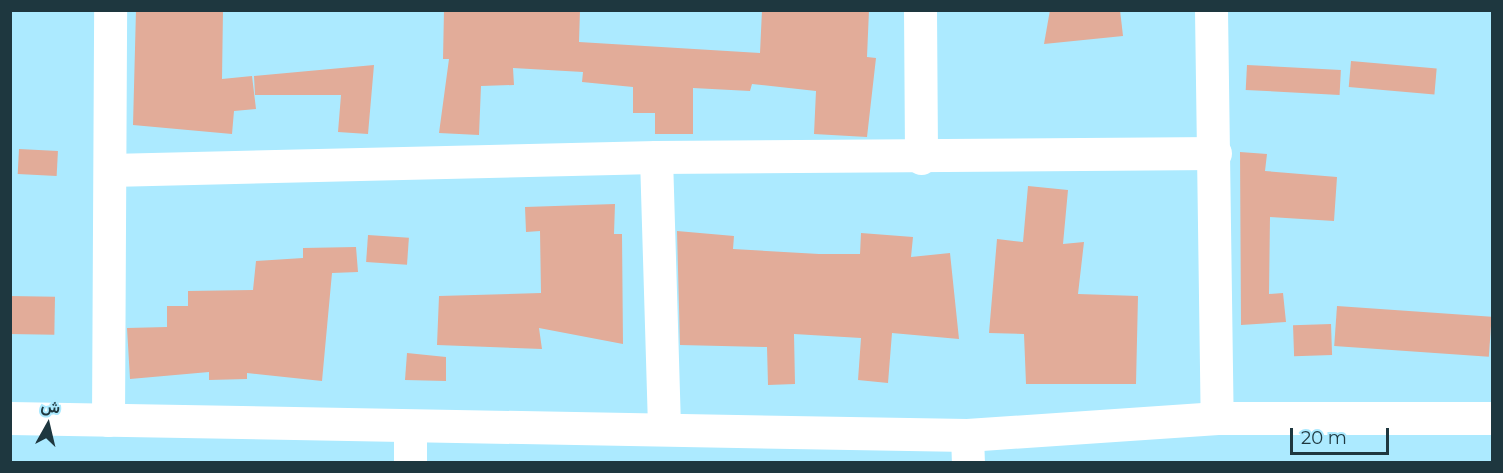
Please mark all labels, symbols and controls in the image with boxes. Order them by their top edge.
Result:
north arrow [18,395,78,455]
text: ش [40,396,61,417]
scale bar [1293,416,1392,454]
text: 20 m [1301,427,1347,449]

